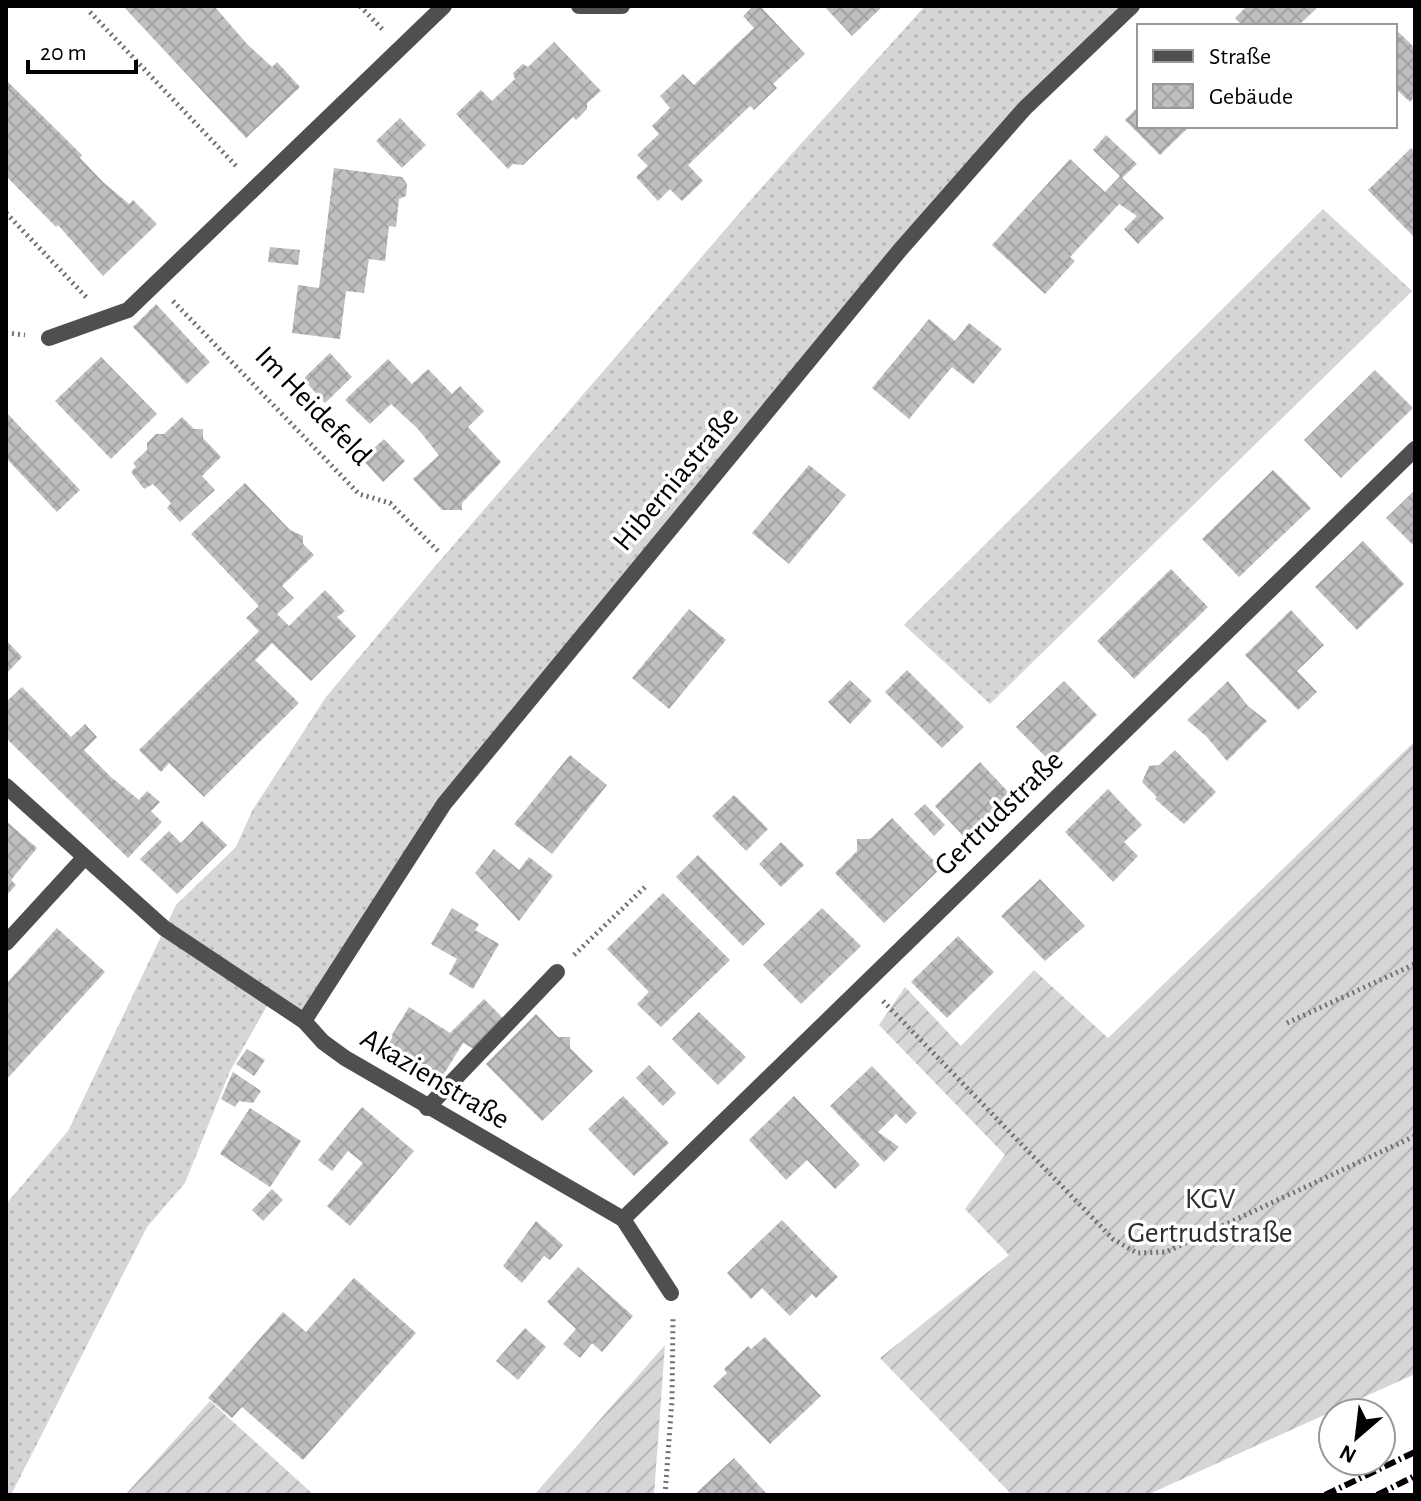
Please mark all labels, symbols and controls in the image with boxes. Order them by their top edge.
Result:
scale bar [28,24,136,74]
legend [1137,24,1397,128]
text: 20 m [40,41,87,65]
text: Straße [1209,45,1271,69]
text: Gebäude [1209,85,1293,109]
street label: Im Heidefeld [249,341,377,471]
street label: Hiberniastraße [607,401,745,557]
street label: Gertrudstraße [929,745,1069,881]
street label: Akazienstraße [355,1023,515,1135]
park label: KGV Gertrudstraße [1127,1184,1293,1248]
north arrow [1317,1397,1397,1477]
text: N [1336,1440,1360,1467]

